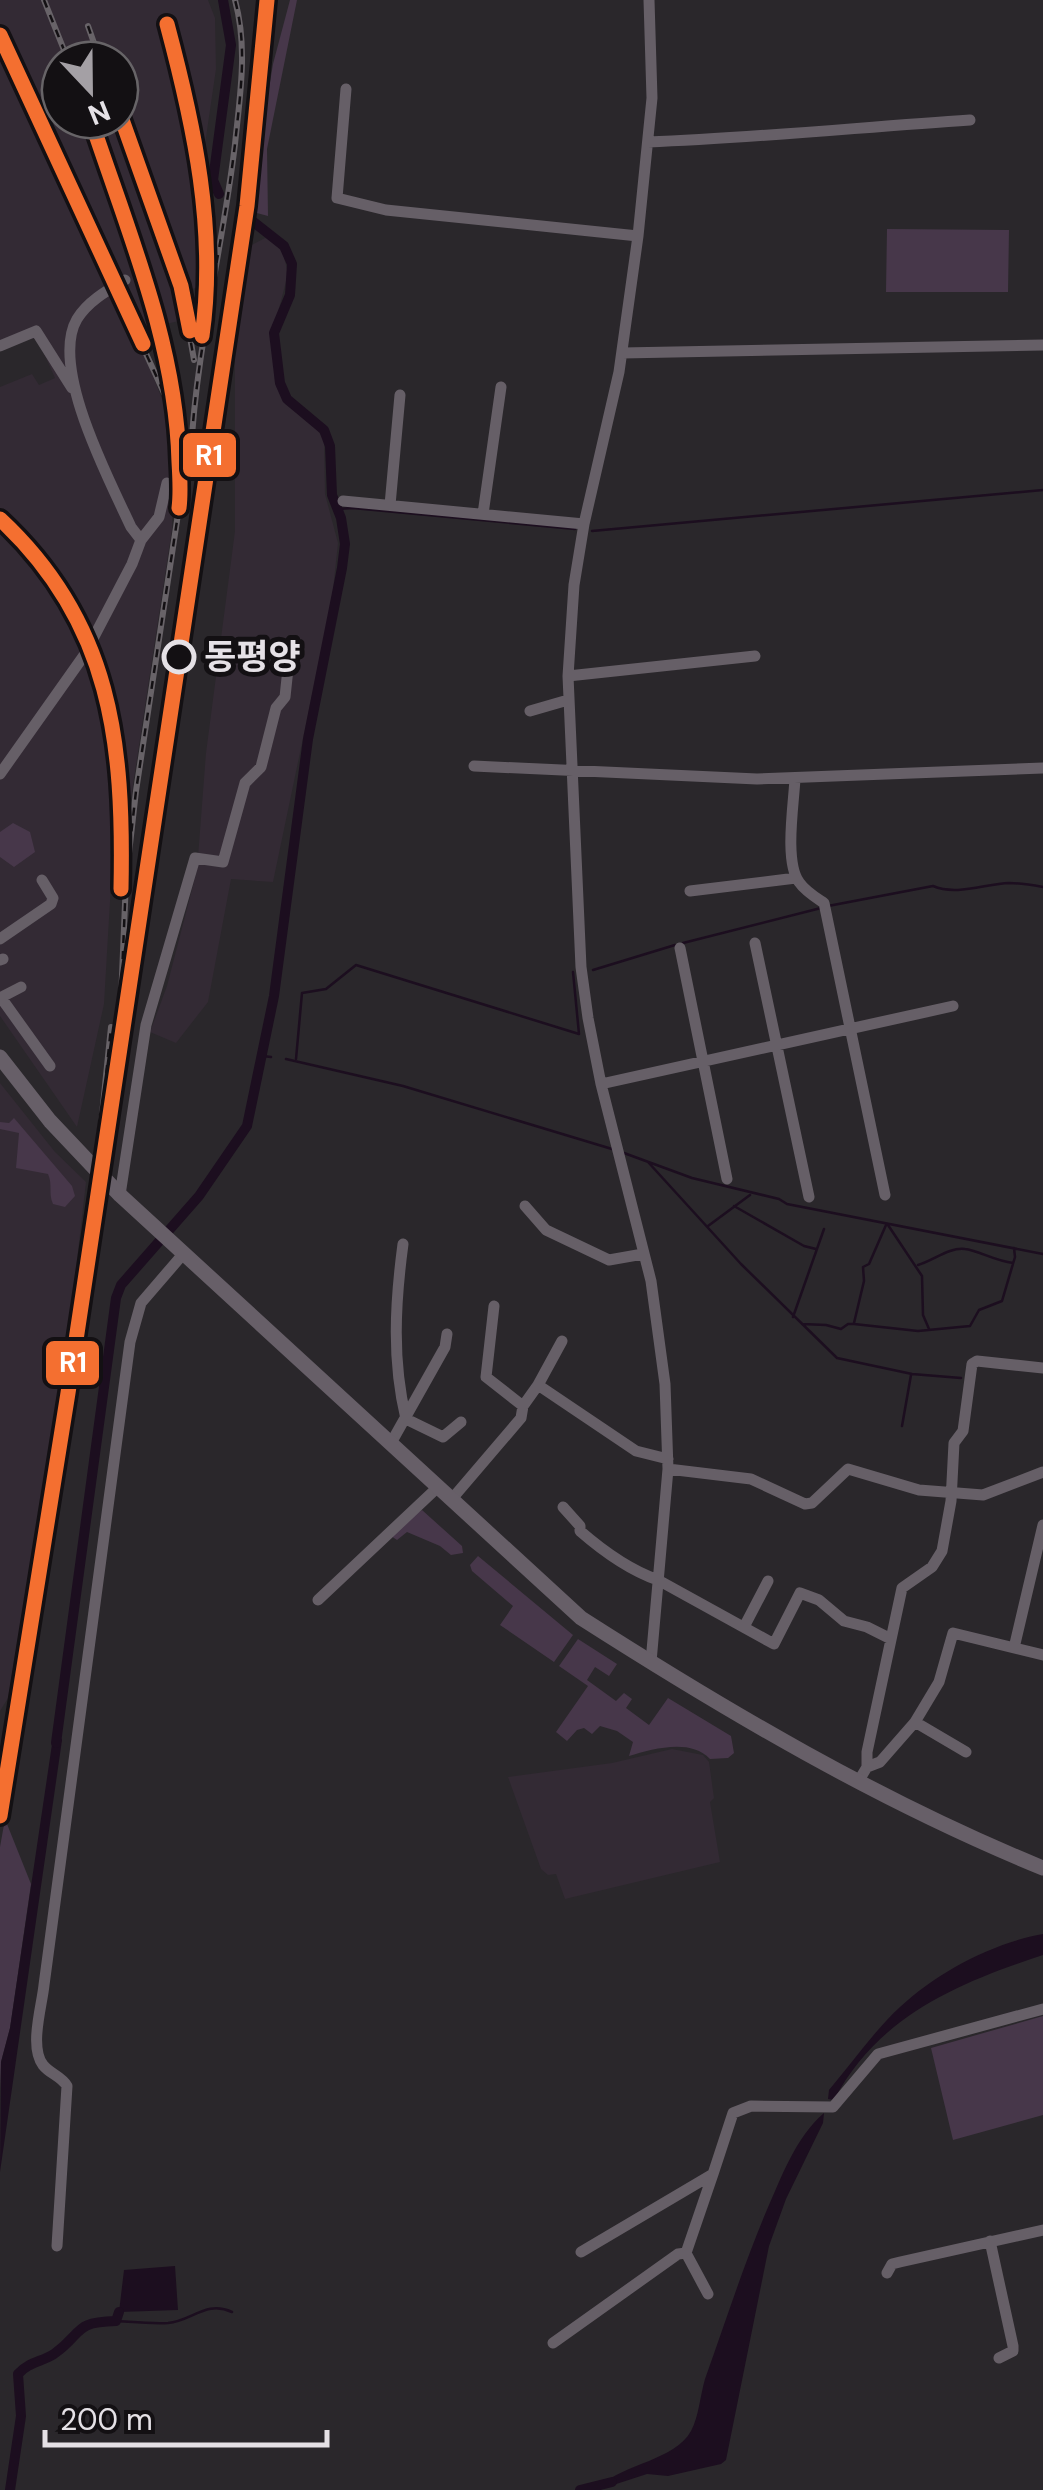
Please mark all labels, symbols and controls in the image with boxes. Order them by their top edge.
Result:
north arrow [40,40,140,140]
text: N [83,92,116,134]
line badge: R1 [181,431,238,479]
text: R1 [195,437,223,474]
place label: 동평양 [204,634,301,680]
marker: 동평양 [163,641,195,673]
line badge: R1 [44,1339,101,1387]
text: R1 [59,1344,87,1381]
scale bar [45,2385,328,2447]
text: 200 m [60,2400,153,2439]

